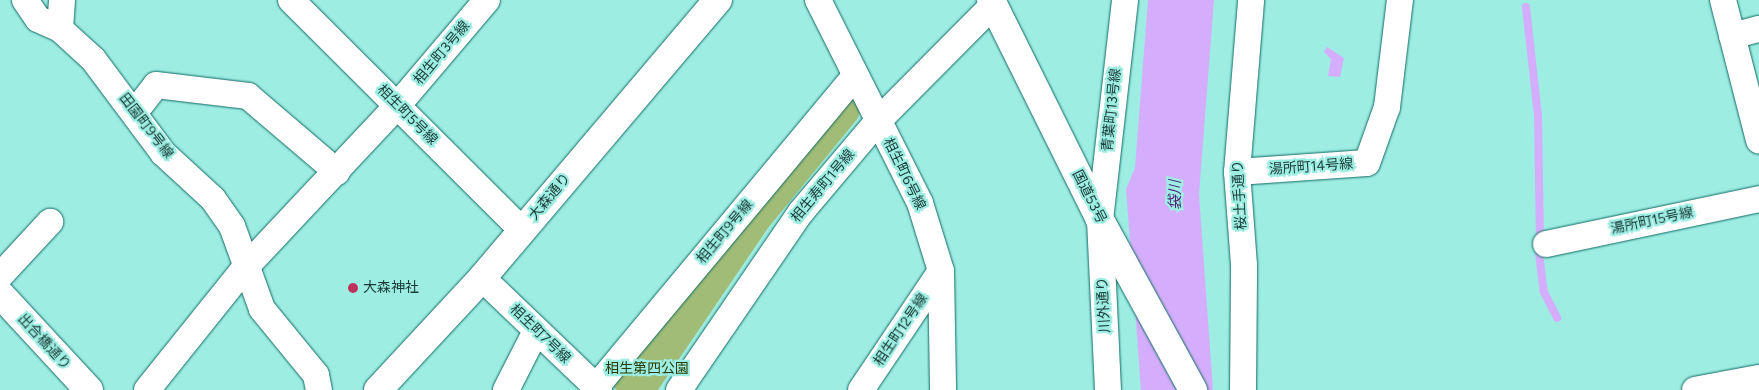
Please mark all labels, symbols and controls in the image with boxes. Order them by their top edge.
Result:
street label: 相生町3号線 [411,18,473,88]
street label: 青葉町13号線 [1099,68,1125,152]
street label: 相生町5号線 [373,81,441,149]
street label: 田園町9号線 [115,90,177,162]
street label: 相生町6号線 [879,135,929,213]
street label: 相生寿町1号線 [788,146,858,226]
street label: 湯所町14号線 [1268,156,1354,178]
street label: 桜土手通り [1230,160,1250,230]
street label: 国道53号 [1068,167,1110,227]
street label: 大森通り [526,170,574,224]
water label: 袋川 [1167,180,1185,210]
street label: 相生町9号線 [694,197,756,267]
street label: 湯所町15号線 [1609,204,1695,238]
street label: 川外通り [1094,277,1114,333]
place label: 大森神社 [363,280,419,296]
marker: 大森神社 [347,282,359,294]
street label: 相生町12号線 [871,291,931,369]
street label: 相生町7号線 [506,301,574,367]
street label: 出合橋通り [14,311,74,373]
park label: 相生第四公園 [605,361,689,377]

